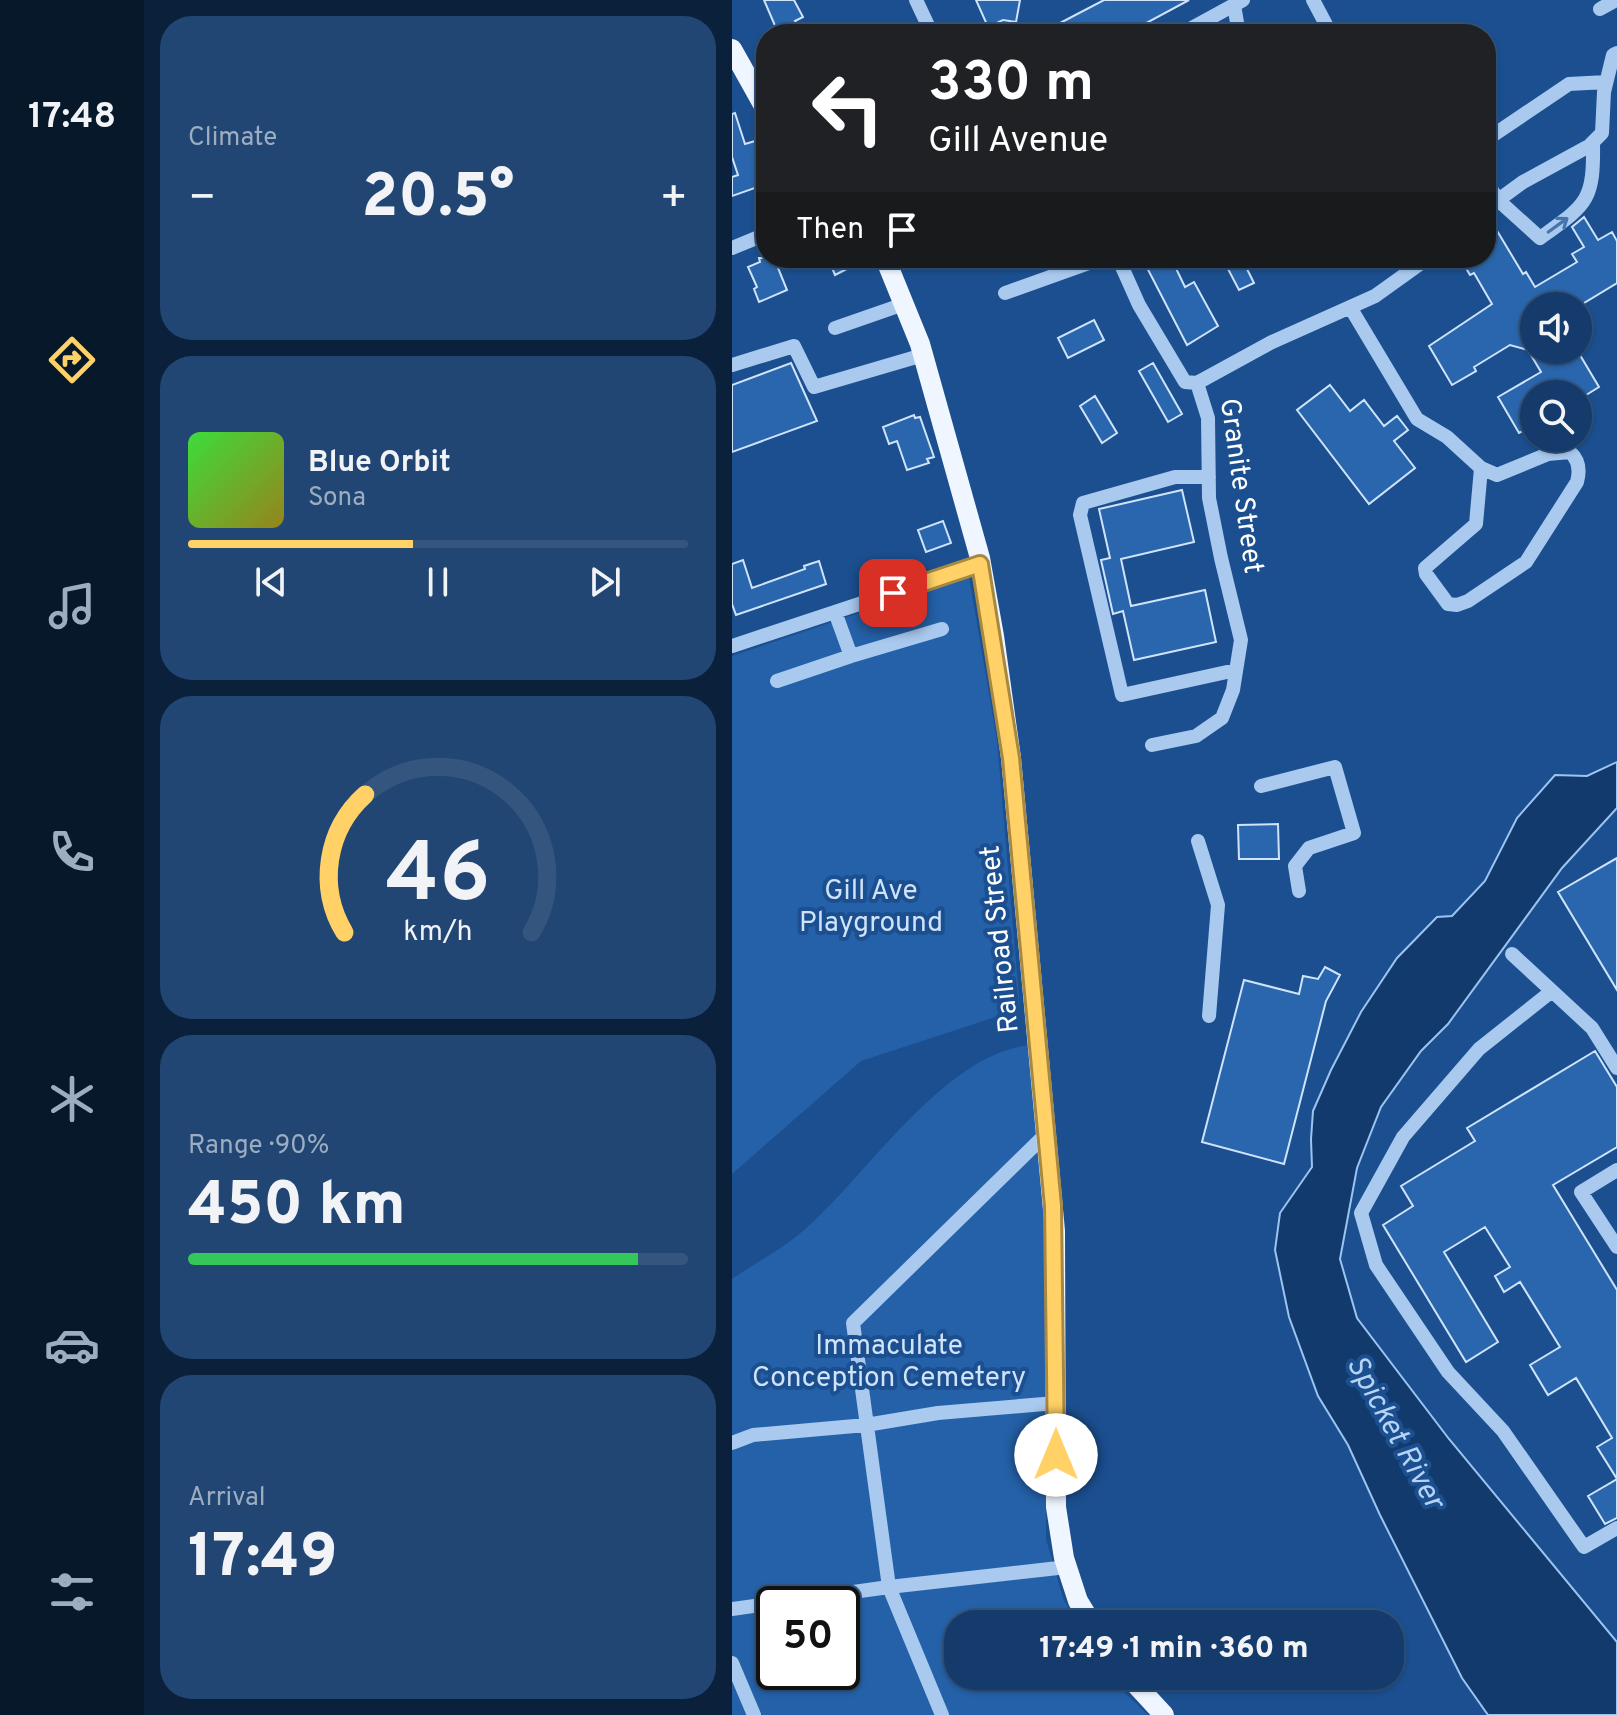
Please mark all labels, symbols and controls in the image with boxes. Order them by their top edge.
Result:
text: 330 m [928,50,1094,120]
icon: left [796,56,900,160]
text: 17:48 [28,95,116,141]
text: Gill Avenue [928,119,1108,165]
text: Climate [188,122,277,155]
text: 20.5° [362,162,514,238]
text: − [188,172,216,228]
text: + [660,172,688,228]
icon: arrive [880,208,924,252]
text: Then [796,212,864,249]
one-way arrow [1546,217,1568,233]
map controls [1520,292,1592,452]
button: sound [1520,292,1592,364]
icon: directions [44,332,100,388]
button: search [1520,380,1592,452]
street label: Granite Street [1210,396,1270,576]
text: Blue Orbit [308,445,451,482]
text: Sona [308,482,366,515]
pin [859,559,927,627]
icon: previous [249,560,293,604]
icon: pause [416,560,460,604]
icon: next [583,560,627,604]
icon: arrive [871,571,915,615]
icon: music [44,578,100,634]
icon: phone [44,824,100,880]
text: 46 [386,826,490,931]
street label: Railroad Street [973,843,1029,1035]
park label: Gill Ave Playground [799,874,943,942]
text: km/h [403,916,473,952]
icon: climate [44,1071,100,1127]
text: Range · 90% [188,1130,329,1163]
text: 450 km [188,1170,406,1246]
icon: car [44,1317,100,1373]
park label: Immaculate Conception Cemetery [752,1329,1026,1397]
water label: Spicket River [1337,1350,1453,1519]
position arrow [1014,1413,1098,1497]
text: Arrival [188,1482,266,1515]
text: 17:49 [188,1522,337,1598]
icon: filters [44,1564,100,1620]
speed limit sign: 50 [756,1586,860,1690]
text: 17:49 · 1 min · 360 m [1039,1631,1309,1668]

